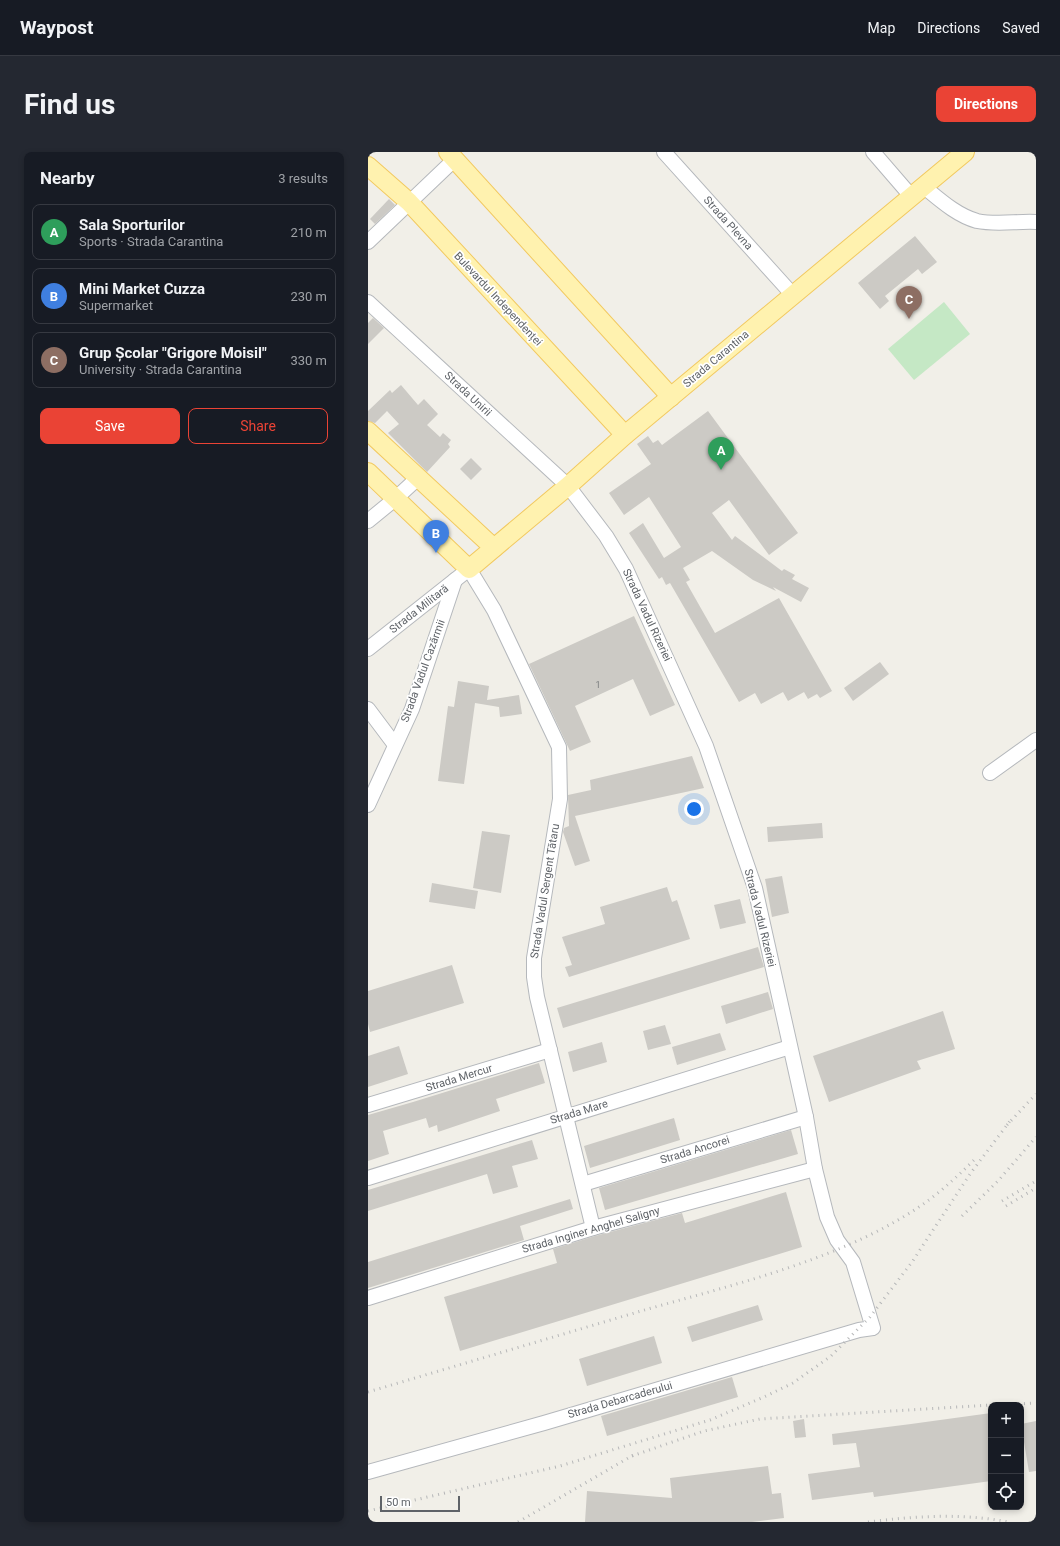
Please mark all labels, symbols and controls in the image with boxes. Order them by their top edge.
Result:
text: Waypost [20,16,94,39]
text: Map [868,20,895,36]
text: Directions [917,20,980,36]
text: Saved [1002,20,1040,36]
button: Directions [936,86,1036,122]
text: Find us [24,88,115,121]
text: Nearby [40,168,95,188]
text: 3 results [278,171,328,186]
street label: Strada Plevna [701,194,755,252]
text: Sala Sporturilor [79,216,185,234]
text: A [50,225,58,240]
text: 210 m [290,225,327,240]
text: Sports · Strada Carantina [79,234,223,249]
street label: Bulevardul Independenței [451,249,545,349]
text: Mini Market Cuzza [79,280,205,298]
pin: C [896,286,922,319]
text: B [50,289,58,304]
text: 230 m [290,289,327,304]
text: Supermarket [79,298,153,313]
street label: Strada Carantina [681,328,751,390]
text: Grup Școlar "Grigore Moisil" [79,344,267,362]
text: C [50,353,58,368]
text: 330 m [290,353,327,368]
text: University · Strada Carantina [79,362,242,377]
street label: Strada Unirii [442,369,494,419]
button: Save [40,408,180,444]
button: Share [188,408,328,444]
pin: A [708,437,734,470]
pin: B [423,520,449,553]
street label: Strada Vadul Rizeriei [620,567,674,663]
street label: Strada Militară [387,582,451,636]
street label: Strada Vadul Cazărmii [398,618,448,724]
house number: 1 [595,680,601,690]
your location [684,799,704,819]
street label: Strada Vadul Sergent Tătaru [528,823,562,959]
street label: Strada Vadul Rizeriei [742,868,778,968]
street label: Strada Mercur [424,1062,494,1094]
street label: Strada Mare [549,1097,610,1127]
street label: Strada Ancorei [659,1133,731,1167]
street label: Strada Inginer Anghel Saligny [521,1204,662,1256]
street label: Strada Debarcaderului [566,1379,674,1421]
map controls [988,1402,1024,1510]
button: + [988,1402,1024,1438]
button: − [988,1438,1024,1474]
button: locate [988,1474,1024,1510]
scale bar [380,1494,460,1513]
text: 50 m [386,1496,411,1509]

